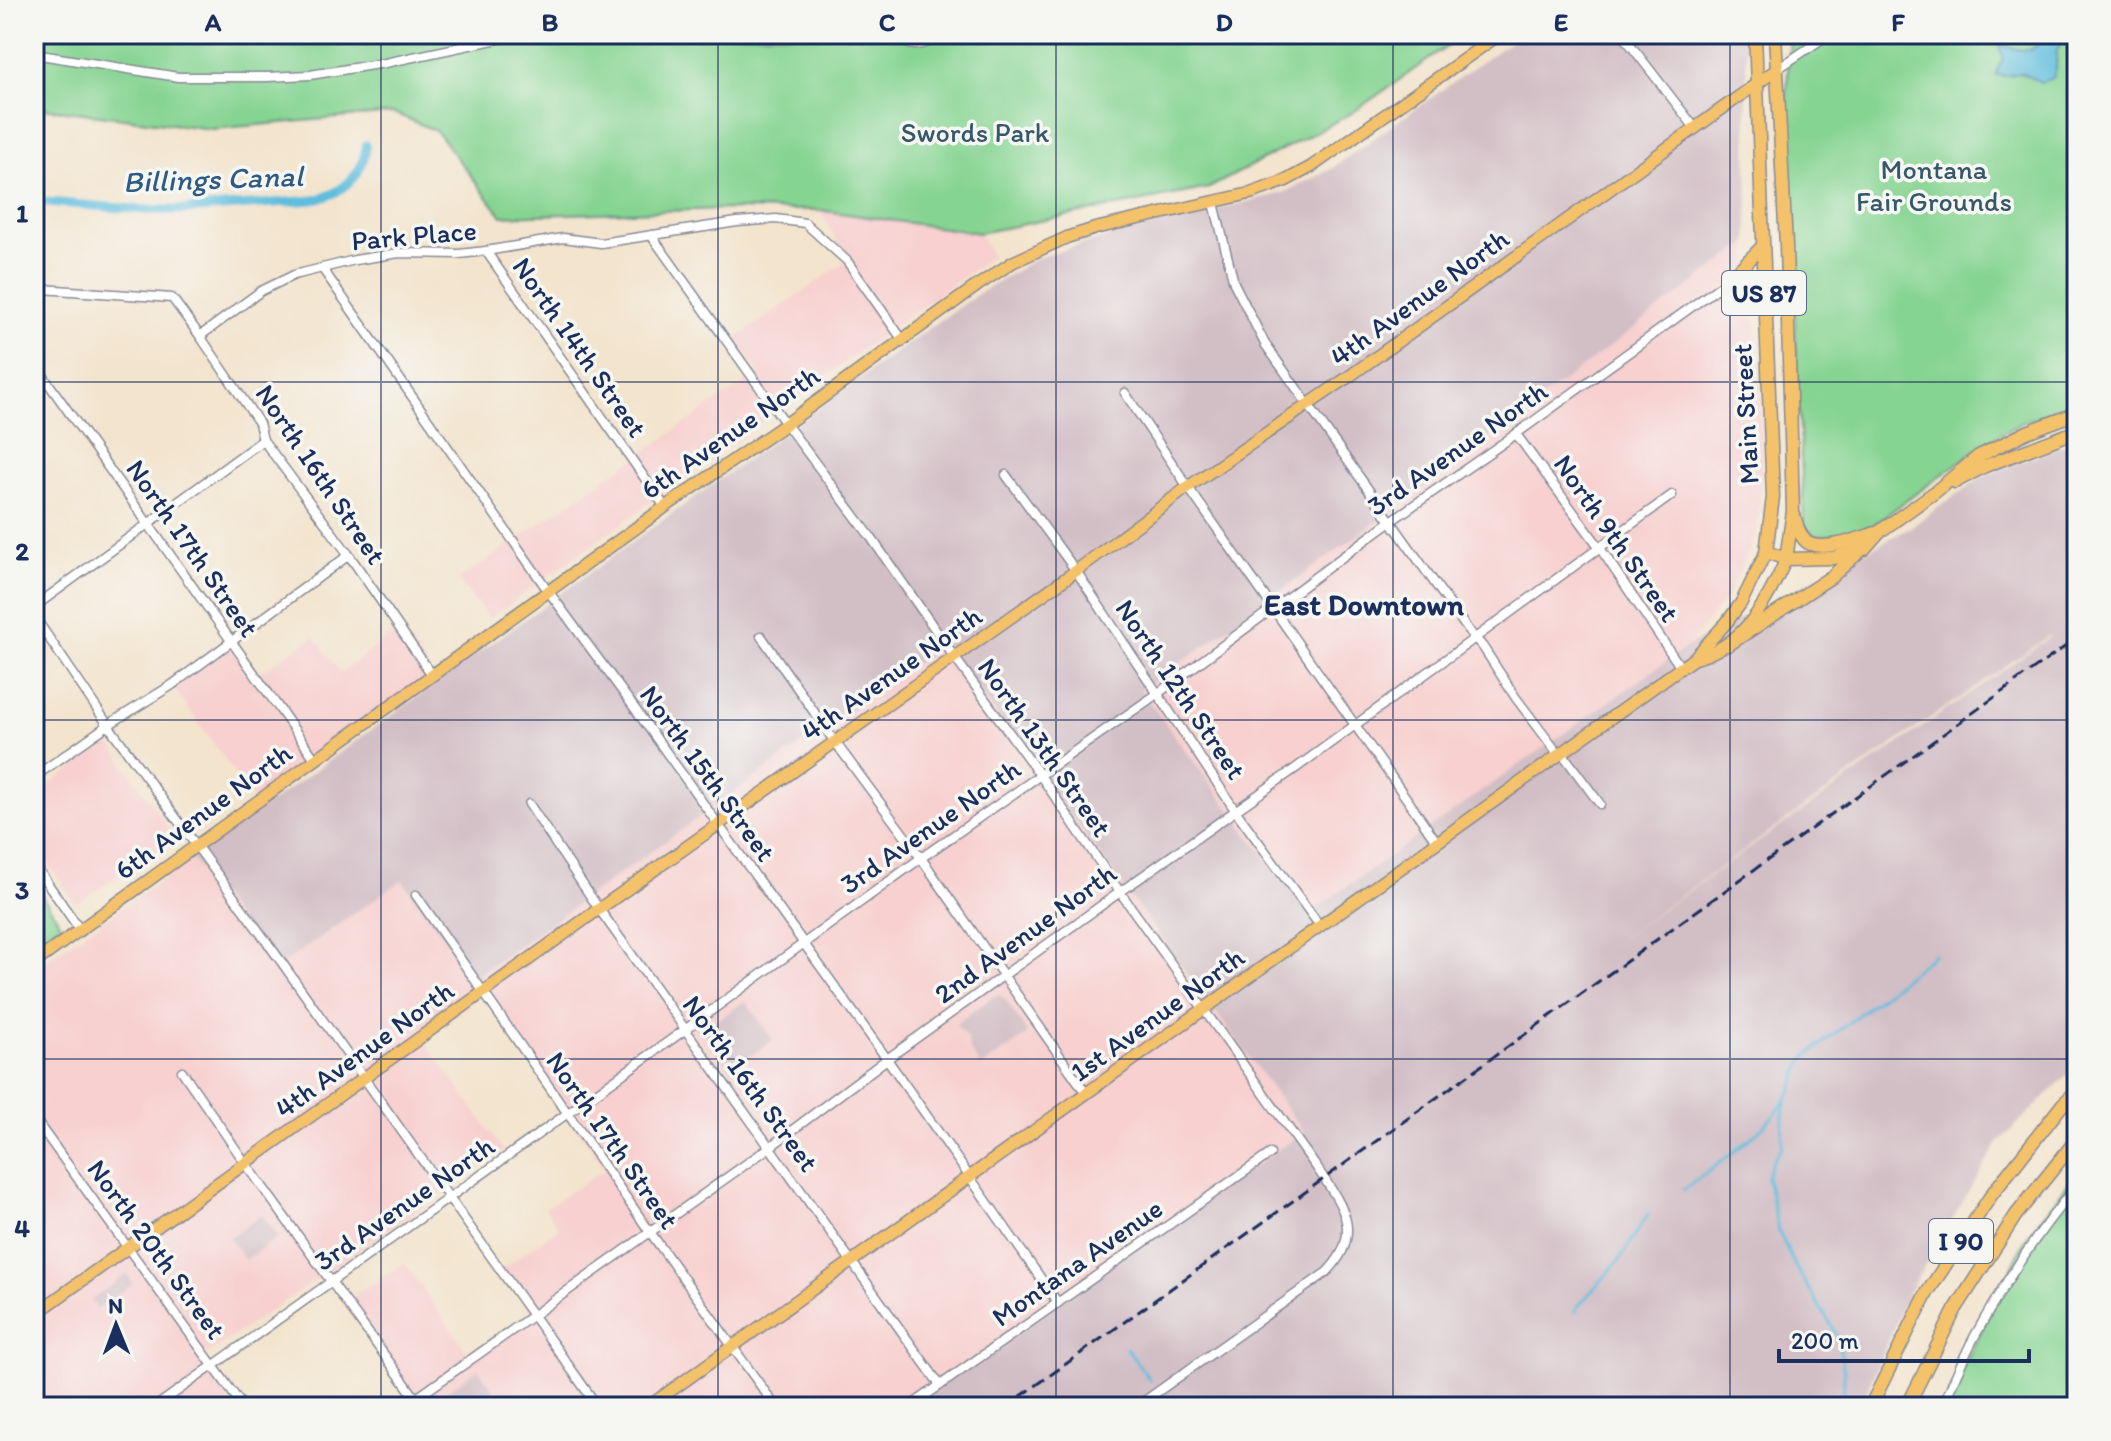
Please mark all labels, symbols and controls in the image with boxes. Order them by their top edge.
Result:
text: A [204,6,222,38]
text: B [542,6,559,38]
text: C [879,6,896,38]
text: D [1215,6,1233,38]
text: E [1554,6,1568,38]
text: F [1891,6,1905,38]
park label: Swords Park [901,115,1050,149]
park label: Montana Fair Grounds [1856,152,2012,218]
water label: Billings Canal [122,157,306,200]
text: 1 [16,197,28,229]
street label: Park Place [350,213,478,257]
street label: 4th Avenue North [1323,221,1515,373]
street label: North 14th Street [505,251,655,443]
road number: US 87 [1722,271,1806,315]
street label: Main Street [1724,343,1766,485]
street label: 6th Avenue North [634,358,826,506]
street label: 3rd Avenue North [1360,373,1554,523]
street label: North 16th Street [248,378,394,570]
street label: North 9th Street [1547,448,1687,628]
street label: North 17th Street [119,453,267,643]
text: 2 [15,535,29,567]
district label: East Downtown [1264,586,1464,623]
street label: North 12th Street [1108,593,1254,785]
street label: 4th Avenue North [794,598,988,748]
street label: North 13th Street [971,651,1119,843]
street label: North 15th Street [633,678,783,868]
street label: 6th Avenue North [108,735,298,887]
street label: 3rd Avenue North [833,751,1027,901]
street label: 2nd Avenue North [927,856,1123,1010]
text: 3 [15,874,29,906]
street label: 1st Avenue North [1063,939,1251,1089]
street label: 4th Avenue North [268,973,460,1125]
street label: North 16th Street [676,988,826,1178]
street label: North 17th Street [539,1045,687,1235]
street label: 3rd Avenue North [307,1128,501,1278]
street label: North 20th Street [81,1153,233,1345]
street label: Montana Avenue [985,1191,1169,1333]
text: 4 [14,1212,30,1244]
road number: I 90 [1929,1219,1993,1263]
north arrow [76,1285,156,1365]
scale bar [1779,1313,2029,1363]
text: 200 m [1791,1326,1859,1355]

